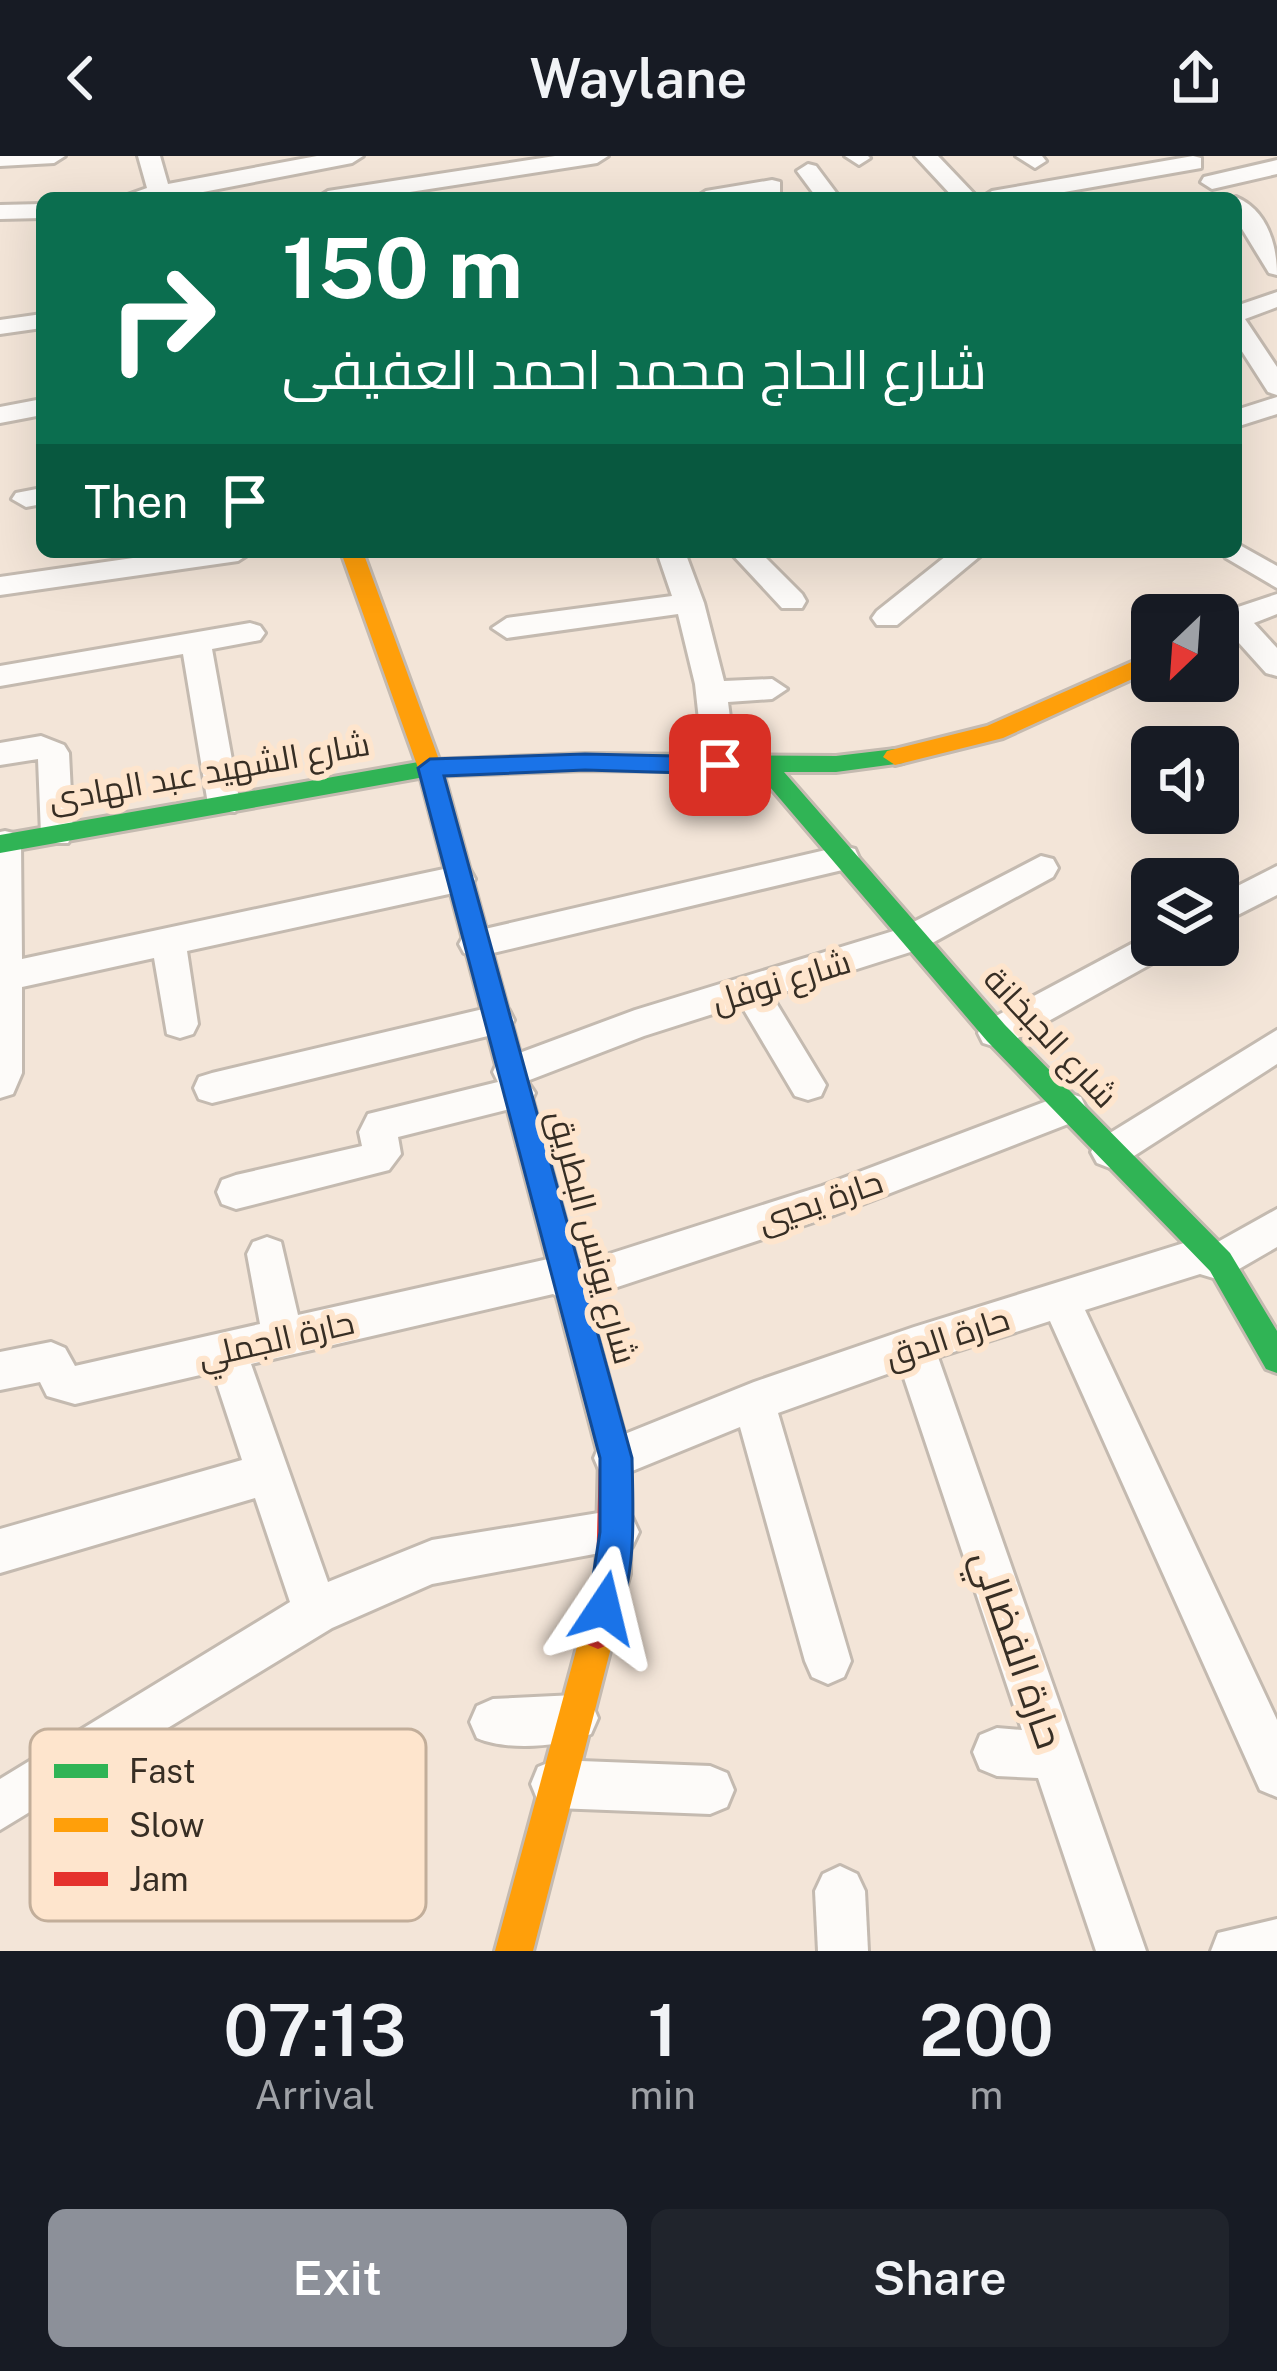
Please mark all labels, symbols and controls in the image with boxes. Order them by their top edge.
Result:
icon: back [48,45,114,111]
icon: share [1163,45,1229,111]
text: Waylane [530,47,747,110]
text: 150 m [282,218,523,317]
icon: right [84,240,240,396]
text: شارع الحاج محمد احمد العفيفى [282,338,987,401]
icon: arrive [212,468,278,534]
text: Then [84,475,188,528]
north arrow [1131,594,1239,702]
map controls [1131,594,1239,966]
pin [669,714,771,816]
street label: شارع الشهيد عبد الهادى [46,724,373,822]
button: sound [1131,726,1239,834]
icon: arrive [687,732,753,798]
button: layers [1131,858,1239,966]
street label: شارع نوفل [707,942,856,1024]
street label: شارع الجبخانة [974,959,1125,1117]
street label: شارع يونس البطريق [537,1106,645,1369]
street label: حارة يحيي [753,1162,888,1242]
street label: حارة الدق [880,1299,1014,1377]
street label: حارة الجملي [194,1303,359,1382]
street label: حارة الفضالي [955,1544,1073,1757]
position arrow [541,1545,667,1671]
legend [30,1729,426,1921]
text: Fast [129,1752,196,1790]
text: Slow [129,1806,204,1844]
text: Jam [129,1860,189,1898]
text: 07:13 [223,1988,406,2072]
text: 1 [648,1988,678,2072]
text: 200 [919,1988,1054,2072]
text: Arrival [255,2072,375,2118]
text: min [630,2072,696,2118]
text: m [969,2072,1003,2118]
button: Exit [48,2209,627,2347]
button: Share [651,2209,1229,2347]

